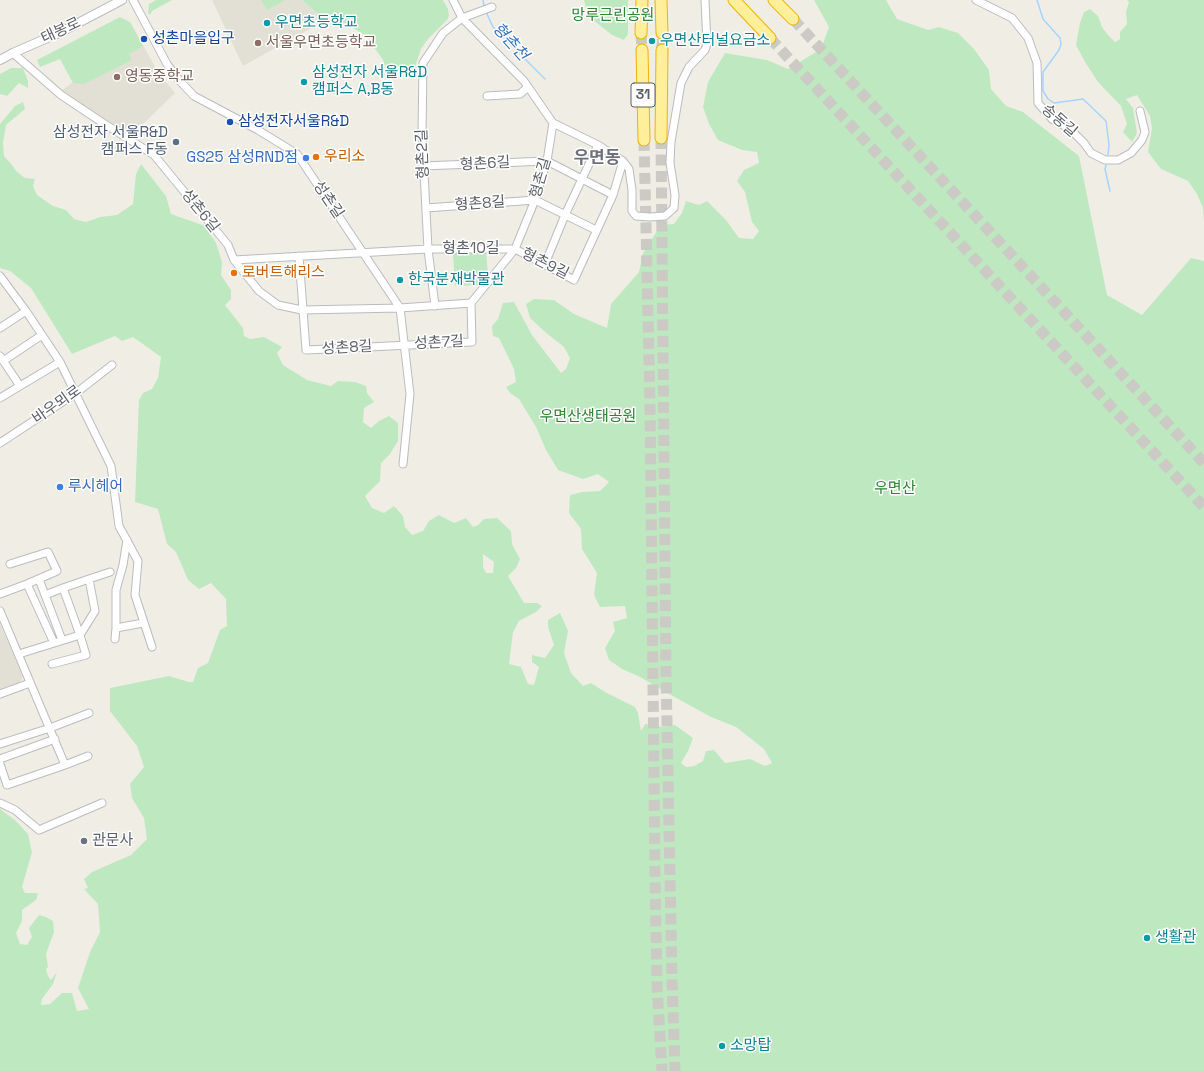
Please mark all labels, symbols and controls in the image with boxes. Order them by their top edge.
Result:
park label: 망루근린공원 [572,7,654,25]
street label: 태봉로 [38,14,84,48]
place label: 우면초등학교 [275,14,358,32]
marker: 우면초등학교 [262,18,272,28]
water label: 형촌천 [488,19,532,65]
place label: 성촌마을입구 [152,30,235,48]
place label: 우면산터널요금소 [660,32,770,50]
marker: 성촌마을입구 [139,34,149,44]
place label: 서울우면초등학교 [266,34,376,52]
marker: 우면산터널요금소 [647,36,657,46]
marker: 서울우면초등학교 [253,38,263,48]
place label: 삼성전자 서울R&D 캠퍼스 A,B동 [312,64,427,99]
place label: 영동중학교 [125,68,194,86]
marker: 영동중학교 [112,72,122,82]
marker: 삼성전자 서울R&D 캠퍼스 A,B동 [299,77,309,87]
road number: 31 [631,83,655,107]
street label: 송동길 [1037,101,1081,141]
place label: 삼성전자서울R&D [238,113,349,131]
marker: 삼성전자서울R&D [225,117,235,127]
place label: 삼성전자 서울R&D 캠퍼스 F동 [53,124,168,159]
street label: 형촌2길 [413,128,433,180]
marker: 삼성전자 서울R&D 캠퍼스 F동 [171,137,181,147]
place label: 우리소 [324,148,365,166]
district label: 우면동 [574,148,620,168]
place label: GS25 삼성RND점 [186,149,298,167]
marker: 우리소 [311,152,321,162]
marker: GS25 삼성RND점 [301,153,311,163]
street label: 형촌6길 [459,154,511,174]
street label: 형촌길 [527,156,555,200]
street label: 성촌길 [309,178,347,222]
street label: 성촌6길 [177,186,223,236]
street label: 형촌8길 [454,193,506,215]
street label: 형촌10길 [442,240,500,258]
street label: 형촌9길 [518,244,572,284]
place label: 로버트해리스 [242,264,325,282]
marker: 로버트해리스 [229,268,239,278]
place label: 한국분재박물관 [408,271,505,289]
marker: 한국분재박물관 [395,275,405,285]
street label: 성촌7길 [414,333,464,353]
street label: 성촌8길 [321,338,373,358]
street label: 바우뫼로 [29,382,85,428]
park label: 우면산생태공원 [540,408,636,426]
place label: 루시헤어 [68,478,123,496]
park label: 우면산 [874,480,916,498]
marker: 루시헤어 [55,482,65,492]
place label: 관문사 [92,832,133,850]
marker: 관문사 [79,836,89,846]
place label: 생활관 [1155,929,1196,947]
marker: 생활관 [1142,933,1152,943]
place label: 소망탑 [730,1037,771,1055]
marker: 소망탑 [717,1041,727,1051]

